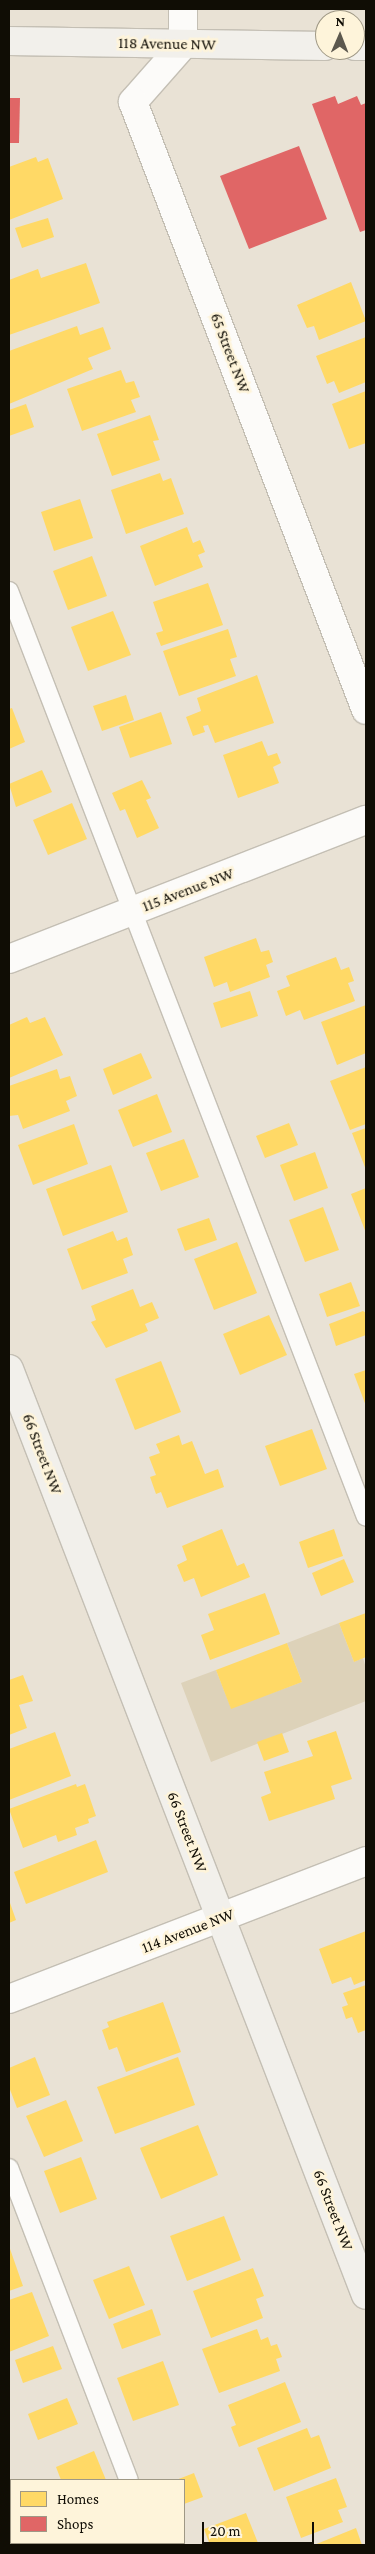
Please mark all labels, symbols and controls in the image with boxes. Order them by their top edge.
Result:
north arrow [315,10,365,60]
text: N [335,13,345,29]
street label: 118 Avenue NW [118,34,216,54]
street label: 65 Street NW [206,310,254,396]
street label: 115 Avenue NW [139,864,237,916]
street label: 66 Street NW [18,1411,66,1497]
street label: 66 Street NW [163,1789,211,1875]
street label: 114 Avenue NW [139,1905,237,1957]
street label: 66 Street NW [309,2167,357,2253]
legend [10,2479,185,2544]
text: Homes [57,2491,99,2507]
scale bar [205,2512,318,2544]
text: Shops [57,2516,93,2532]
text: 20 m [210,2523,241,2539]

